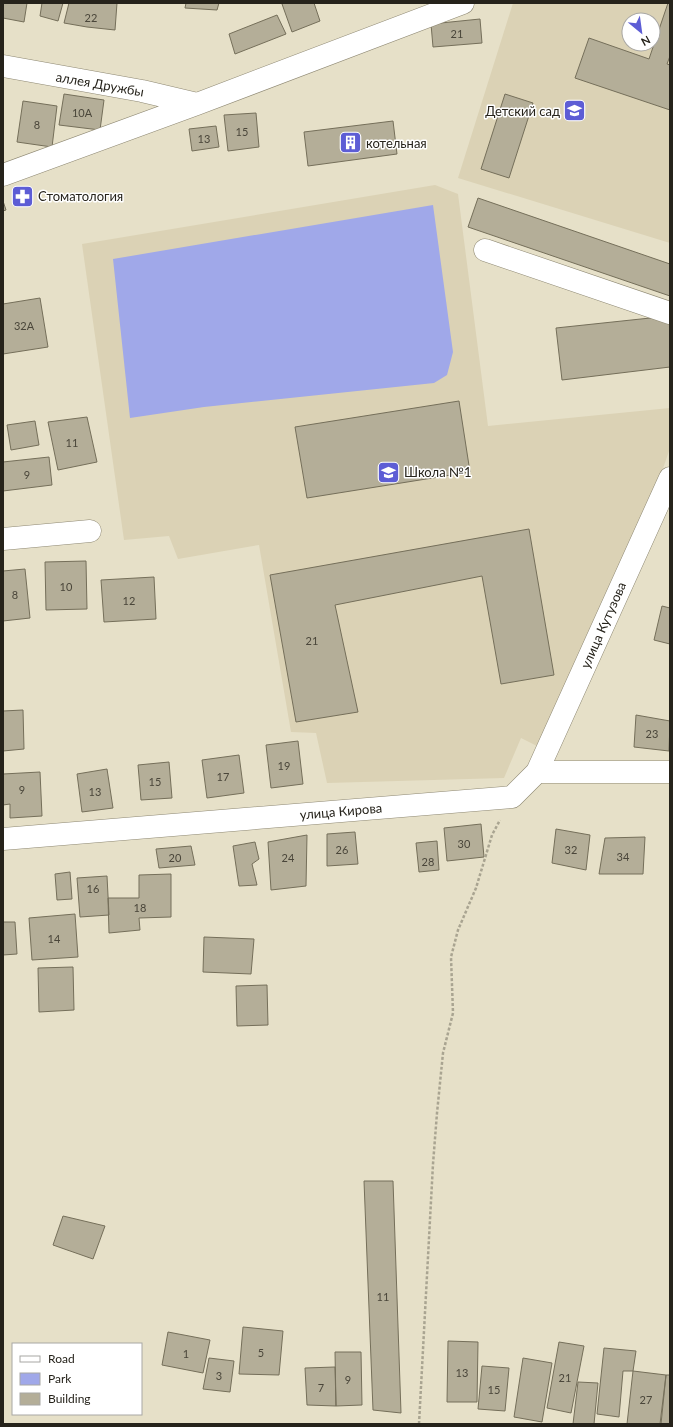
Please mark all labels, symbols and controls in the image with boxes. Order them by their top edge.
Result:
house number: 22 [85,11,97,24]
north arrow [621,12,661,52]
house number: 21 [451,27,463,40]
text: N [639,33,653,49]
street label: аллея Дружбы [55,68,145,100]
school or university icon: Детский сад [562,98,588,124]
place label: Детский сад [485,103,560,119]
house number: 10А [72,106,93,119]
house number: 8 [34,118,40,131]
house number: 15 [236,125,248,138]
building icon: котельная [338,130,364,156]
house number: 13 [198,132,210,145]
place label: котельная [366,135,427,151]
pharmacy icon: Стоматология [9,183,35,209]
place label: Стоматология [38,188,123,204]
house number: 32А [14,319,35,332]
house number: 11 [66,436,78,449]
school or university icon: Школа №1 [375,459,401,485]
place label: Школа №1 [404,464,472,480]
house number: 9 [24,468,30,481]
street label: улица Кутузова [577,579,629,671]
house number: 10 [60,580,73,593]
house number: 8 [12,588,18,601]
house number: 12 [123,594,135,607]
house number: 21 [306,634,318,647]
house number: 23 [646,727,658,740]
house number: 19 [278,759,290,772]
house number: 17 [217,770,229,783]
house number: 15 [149,775,161,788]
house number: 9 [19,783,25,796]
house number: 13 [89,785,101,798]
street label: улица Кирова [299,799,383,823]
house number: 30 [458,837,471,850]
house number: 26 [336,843,348,856]
house number: 32 [565,843,577,856]
house number: 34 [617,850,630,863]
house number: 20 [169,851,182,864]
house number: 24 [282,851,295,864]
house number: 28 [422,855,434,868]
house number: 16 [87,882,99,895]
house number: 18 [134,901,146,914]
house number: 14 [48,932,61,945]
house number: 11 [377,1290,389,1303]
legend [12,1343,142,1415]
house number: 5 [258,1346,264,1359]
house number: 1 [183,1347,189,1360]
text: Road [48,1351,75,1366]
house number: 13 [456,1366,468,1379]
house number: 3 [216,1369,222,1382]
text: Park [48,1371,72,1386]
house number: 21 [559,1371,571,1384]
house number: 9 [345,1373,351,1386]
house number: 7 [318,1381,324,1394]
house number: 15 [488,1383,500,1396]
text: Building [48,1391,91,1406]
house number: 27 [640,1393,652,1406]

